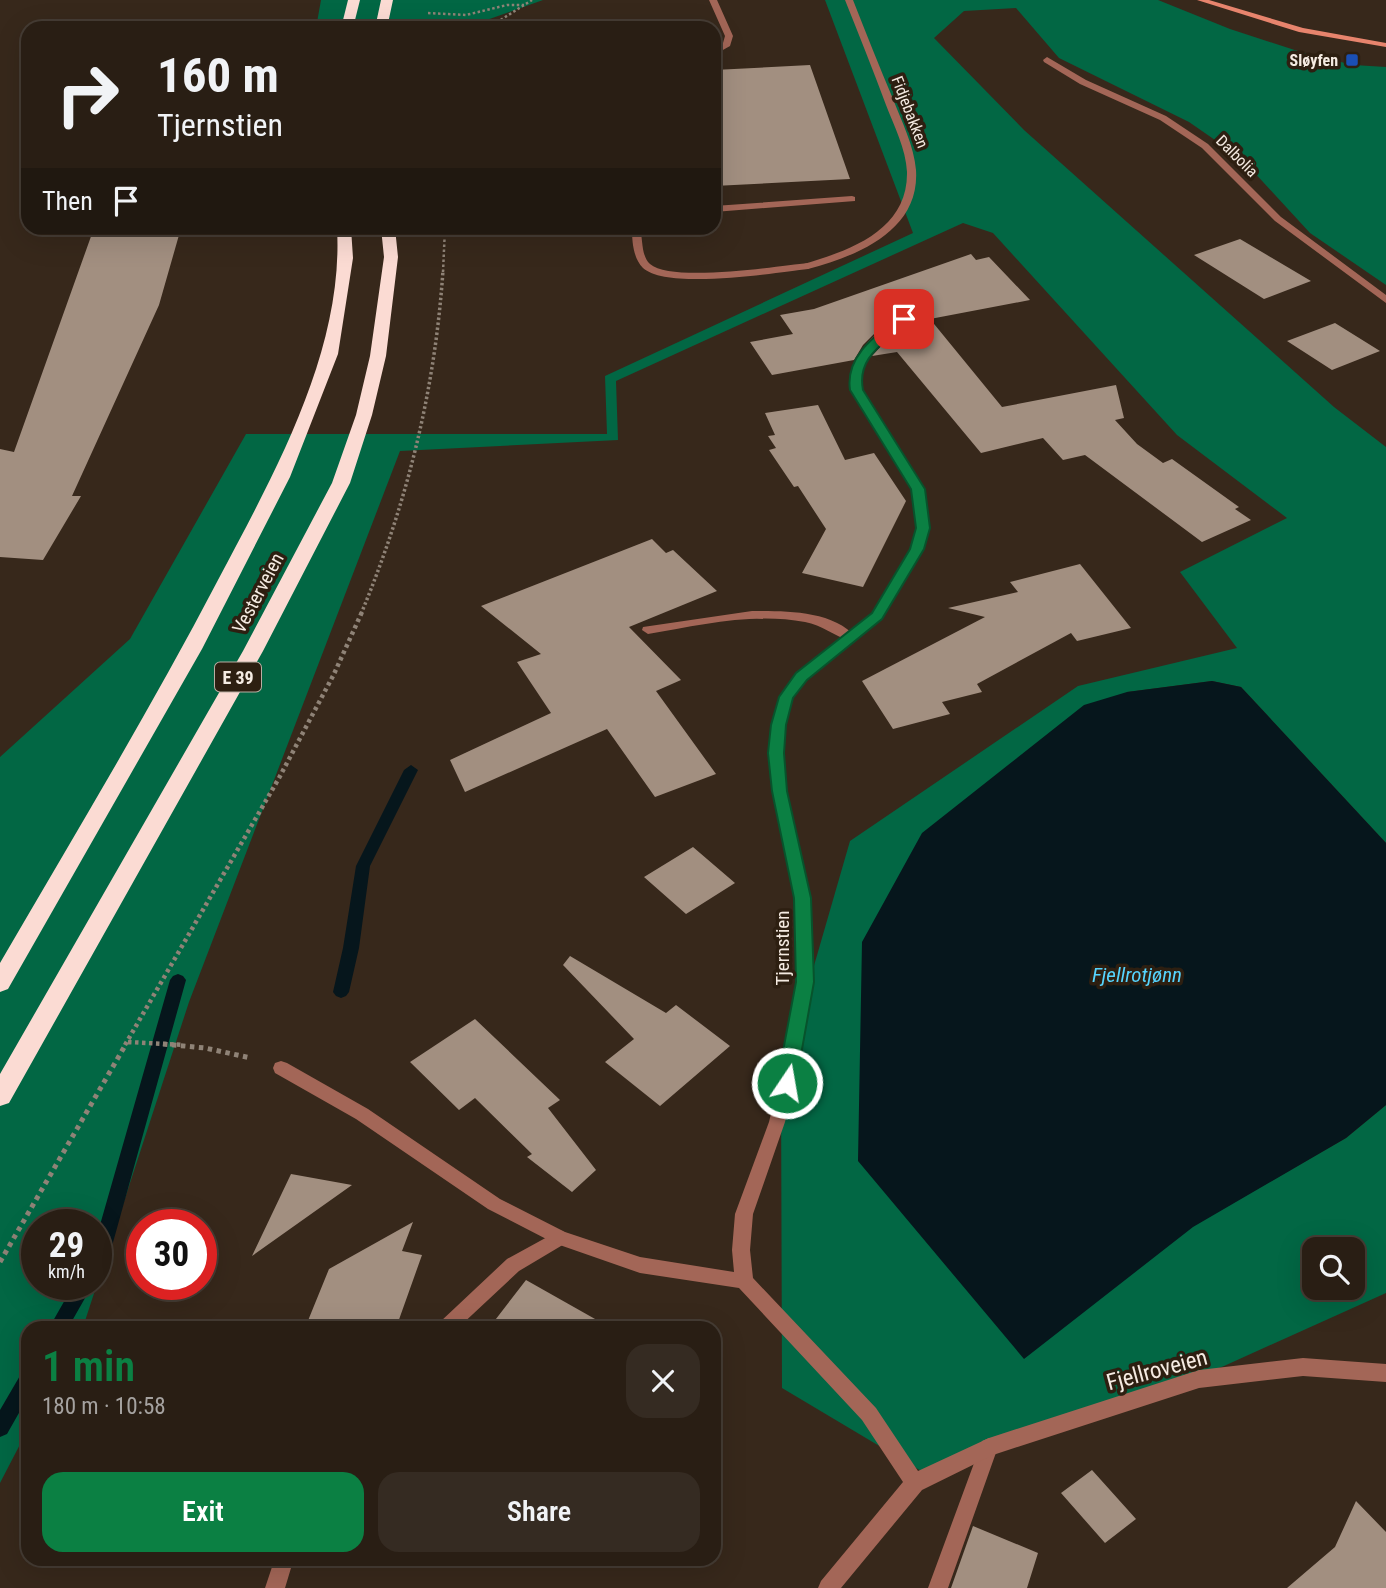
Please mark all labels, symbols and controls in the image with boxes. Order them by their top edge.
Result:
text: 160 m [157,47,279,104]
icon: right [42,49,133,140]
place label: Sløyfen [1290,51,1338,70]
marker: Sløyfen [1344,52,1360,68]
street label: Fidjebakken [888,73,932,151]
text: Tjernstien [157,106,283,144]
street label: Dalbolia [1212,131,1262,181]
icon: arrive [107,182,145,220]
text: Then [42,186,93,216]
pin [874,289,934,349]
icon: arrive [885,300,923,338]
street label: Vesterveien [227,549,289,637]
road number: E 39 [215,662,261,692]
street label: Tjernstien [771,911,794,985]
water label: Fjellrotjønn [1092,963,1182,987]
position arrow [750,1046,824,1120]
speed limit sign: 30 [126,1209,217,1300]
text: 29 [49,1225,84,1266]
map controls [1302,1237,1365,1300]
button: search [1302,1237,1365,1300]
text: km/h [48,1261,85,1282]
text: 1 min [42,1342,135,1391]
button: close [626,1344,700,1418]
street label: Fjellroveien [1104,1344,1210,1396]
text: 180 m · 10:58 [42,1393,166,1420]
button: Exit [42,1472,364,1552]
button: Share [378,1472,700,1552]

